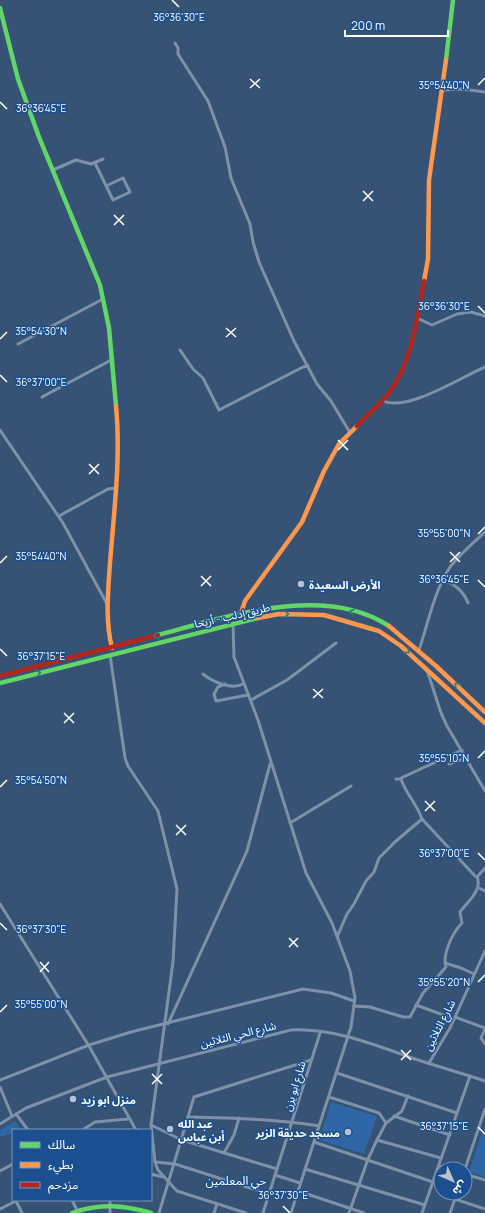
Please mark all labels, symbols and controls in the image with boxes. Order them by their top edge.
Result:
text: 36°36'30"E [153,10,205,24]
scale bar [345,12,448,38]
text: 200 m [351,17,385,34]
text: 35°54'40"N [419,78,470,92]
text: 36°36'45"E [16,101,66,115]
text: 36°36'30"E [418,299,470,313]
text: 35°54'30"N [15,324,67,338]
text: 36°37'00"E [16,375,67,389]
text: 35°55'00"N [418,526,470,540]
text: 35°54'40"N [16,549,67,563]
text: 36°36'45"E [419,572,469,586]
place label: الأرض السعيدة [309,577,380,592]
marker: الأرض السعيدة [296,579,306,589]
street label: طريق إدلب - أريحا [193,599,272,632]
one-way arrow [348,608,355,617]
one-way arrow [283,610,289,618]
one-way arrow [153,631,160,640]
one-way arrow [403,647,410,654]
text: 36°37'15"E [17,649,65,663]
one-way arrow [34,669,41,678]
one-way arrow [454,682,462,690]
text: 35°55'10"N [419,751,469,765]
text: 35°54'50"N [15,773,67,787]
text: 36°37'00"E [419,846,470,860]
text: 36°37'30"E [16,922,66,936]
text: 35°55'20"N [418,975,470,989]
text: 35°55'00"N [15,997,67,1011]
street label: شارع الثلاثين [420,997,459,1053]
street label: شارع الحي الثلاثين [198,1017,279,1053]
street label: شارع ابو يزن [279,1059,310,1113]
place label: منزل ابو زيد [81,1092,136,1107]
marker: منزل ابو زيد [68,1094,78,1104]
place label: عبد الله أبن عباس [178,1116,224,1144]
text: 36°37'15"E [420,1119,468,1133]
marker: عبد الله أبن عباس [165,1124,175,1134]
place label: مسجد حديقة الزير [255,1125,340,1140]
marker: مسجد حديقة الزير [343,1127,353,1137]
legend [12,1129,152,1201]
text: سالك [48,1136,75,1153]
text: بطيء [48,1156,74,1175]
north arrow [433,1161,473,1201]
district label: حي المعلمين [205,1172,267,1190]
text: مزدحم [48,1176,78,1194]
text: ش [450,1178,471,1199]
text: 36°37'30"E [258,1188,308,1202]

